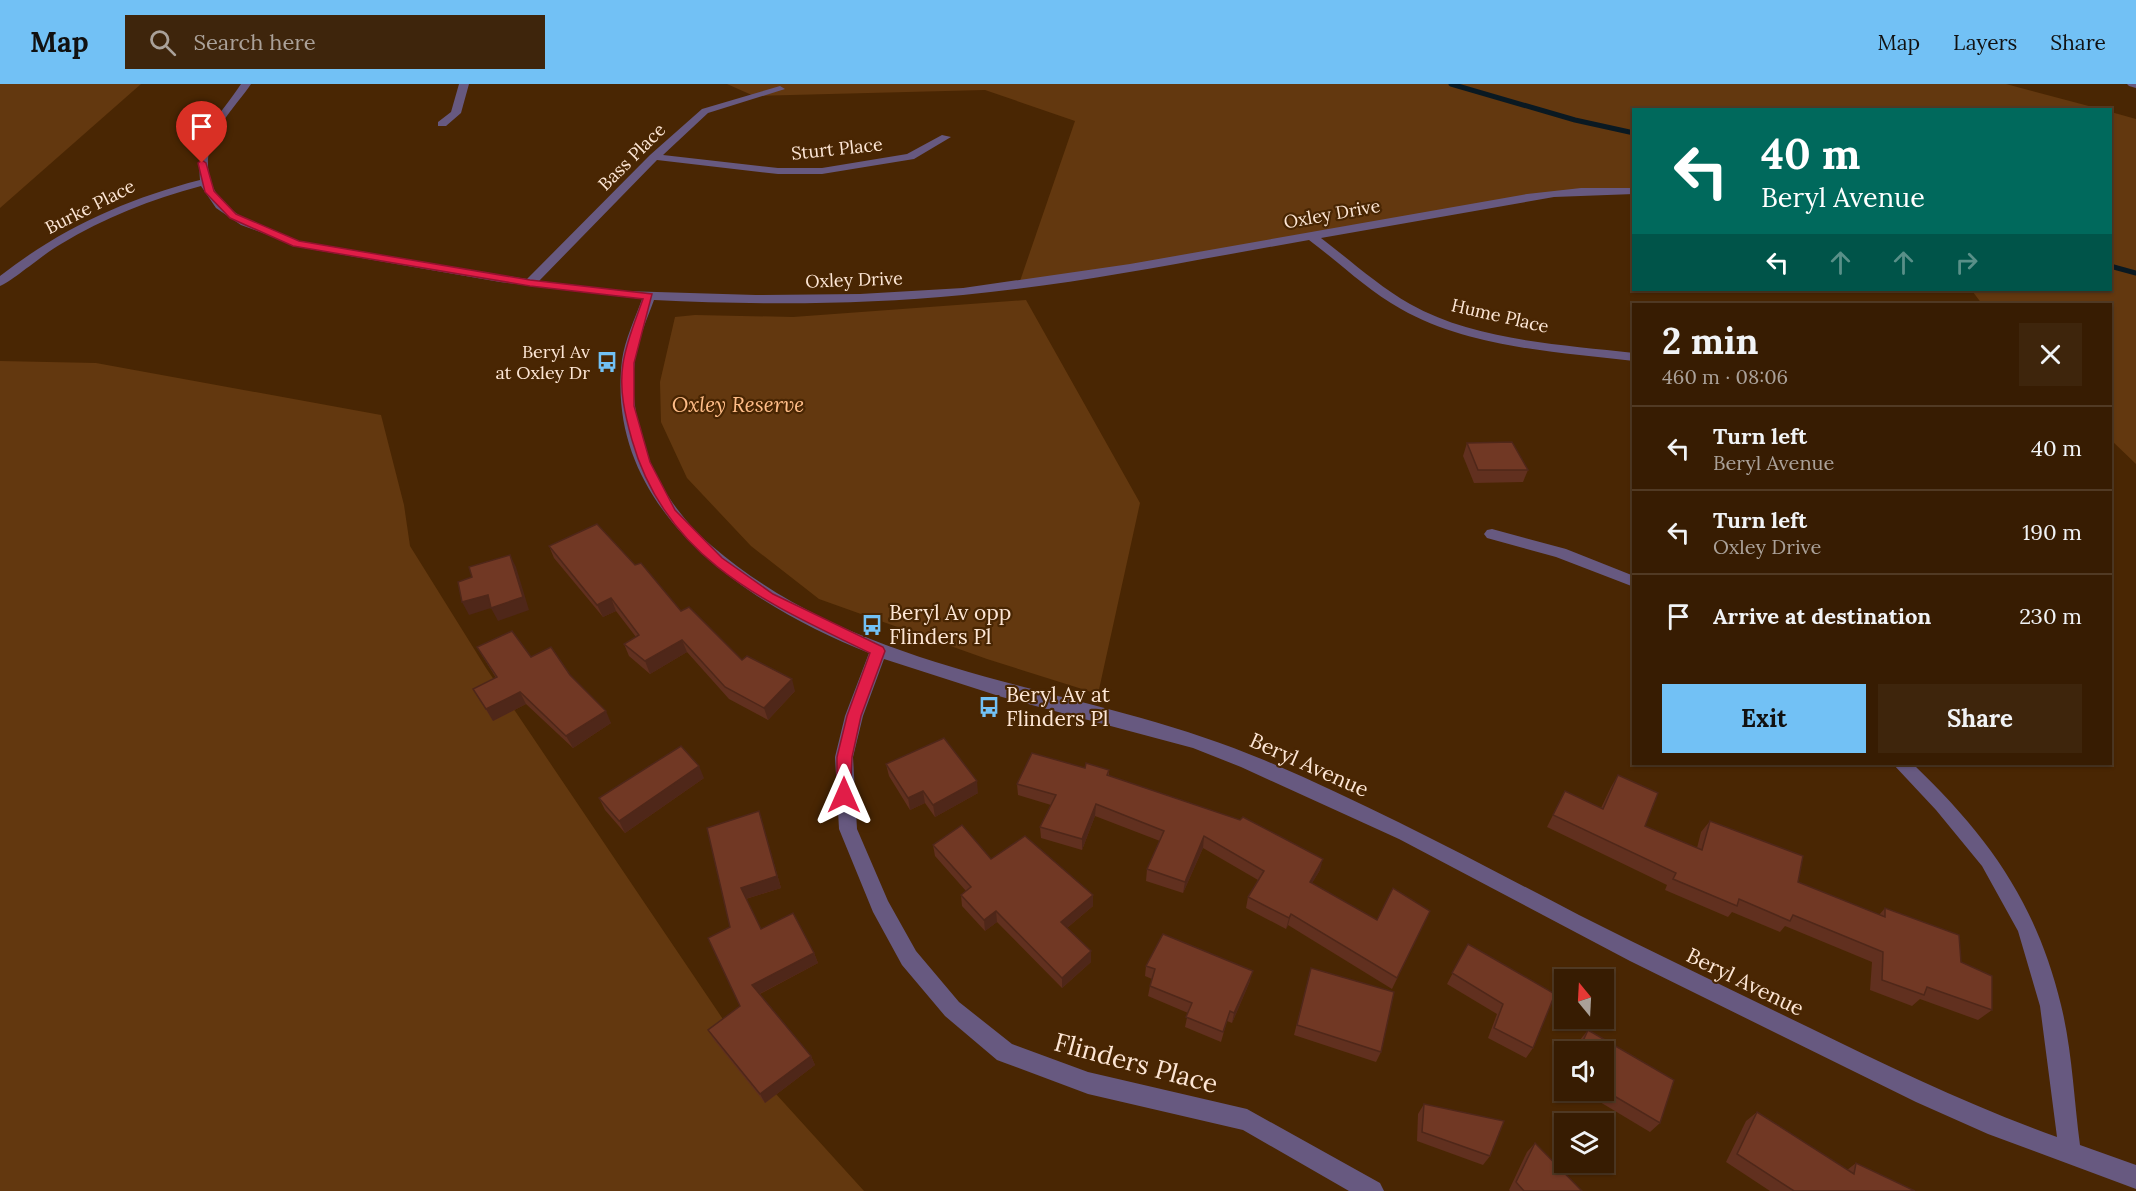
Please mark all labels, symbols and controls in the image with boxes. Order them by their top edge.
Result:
search box [125,15,545,69]
text: Map [30,24,89,60]
icon: search [146,26,179,59]
text: Search here [194,28,316,56]
text: Map [1877,29,1920,56]
text: Layers [1953,29,2017,56]
text: Share [2050,29,2106,56]
pin [176,101,227,163]
icon: arrive [185,110,218,143]
street label: Bass Place [593,118,670,195]
text: 40 m [1761,127,1860,181]
street label: Sturt Place [790,132,884,165]
icon: left [1662,132,1740,210]
street label: Burke Place [41,174,139,239]
text: Beryl Avenue [1761,180,1925,214]
street label: Oxley Drive [1282,194,1382,233]
icon: left [1761,246,1794,279]
icon: ahead [1824,246,1857,279]
icon: ahead [1887,246,1920,279]
icon: right [1950,246,1983,279]
street label: Oxley Drive [805,266,903,293]
street label: Hume Place [1449,293,1551,338]
text: 2 min [1662,318,1759,364]
button: close [2019,323,2082,386]
place label: Beryl Av at Oxley Dr [495,340,591,384]
bus stop icon: Beryl Av at Oxley Dr [595,350,619,374]
text: 460 m · 08:06 [1662,364,1788,389]
park label: Oxley Reserve [672,391,804,418]
text: Turn left [1713,422,1807,450]
icon: left [1662,432,1695,465]
text: 40 m [2031,434,2082,462]
text: Beryl Avenue [1713,450,1834,475]
text: Turn left [1713,506,1807,534]
icon: left [1662,516,1695,549]
text: 190 m [2022,518,2082,546]
text: Oxley Drive [1713,534,1821,559]
place label: Beryl Av opp Flinders Pl [889,599,1011,650]
icon: arrive [1662,600,1695,633]
text: Arrive at destination [1713,602,1931,630]
text: 230 m [2019,602,2082,630]
bus stop icon: Beryl Av opp Flinders Pl [860,613,884,637]
place label: Beryl Av at Flinders Pl [1006,681,1111,732]
button: Exit [1662,684,1866,753]
button: Share [1878,684,2082,753]
bus stop icon: Beryl Av at Flinders Pl [977,695,1001,719]
street label: Beryl Avenue [1246,726,1373,803]
position arrow [812,763,876,827]
street label: Beryl Avenue [1682,941,1808,1022]
north arrow [1554,969,1614,1029]
map controls [1554,969,1614,1173]
street label: Flinders Place [1051,1025,1222,1100]
button: sound [1554,1041,1614,1101]
button: layers [1554,1113,1614,1173]

